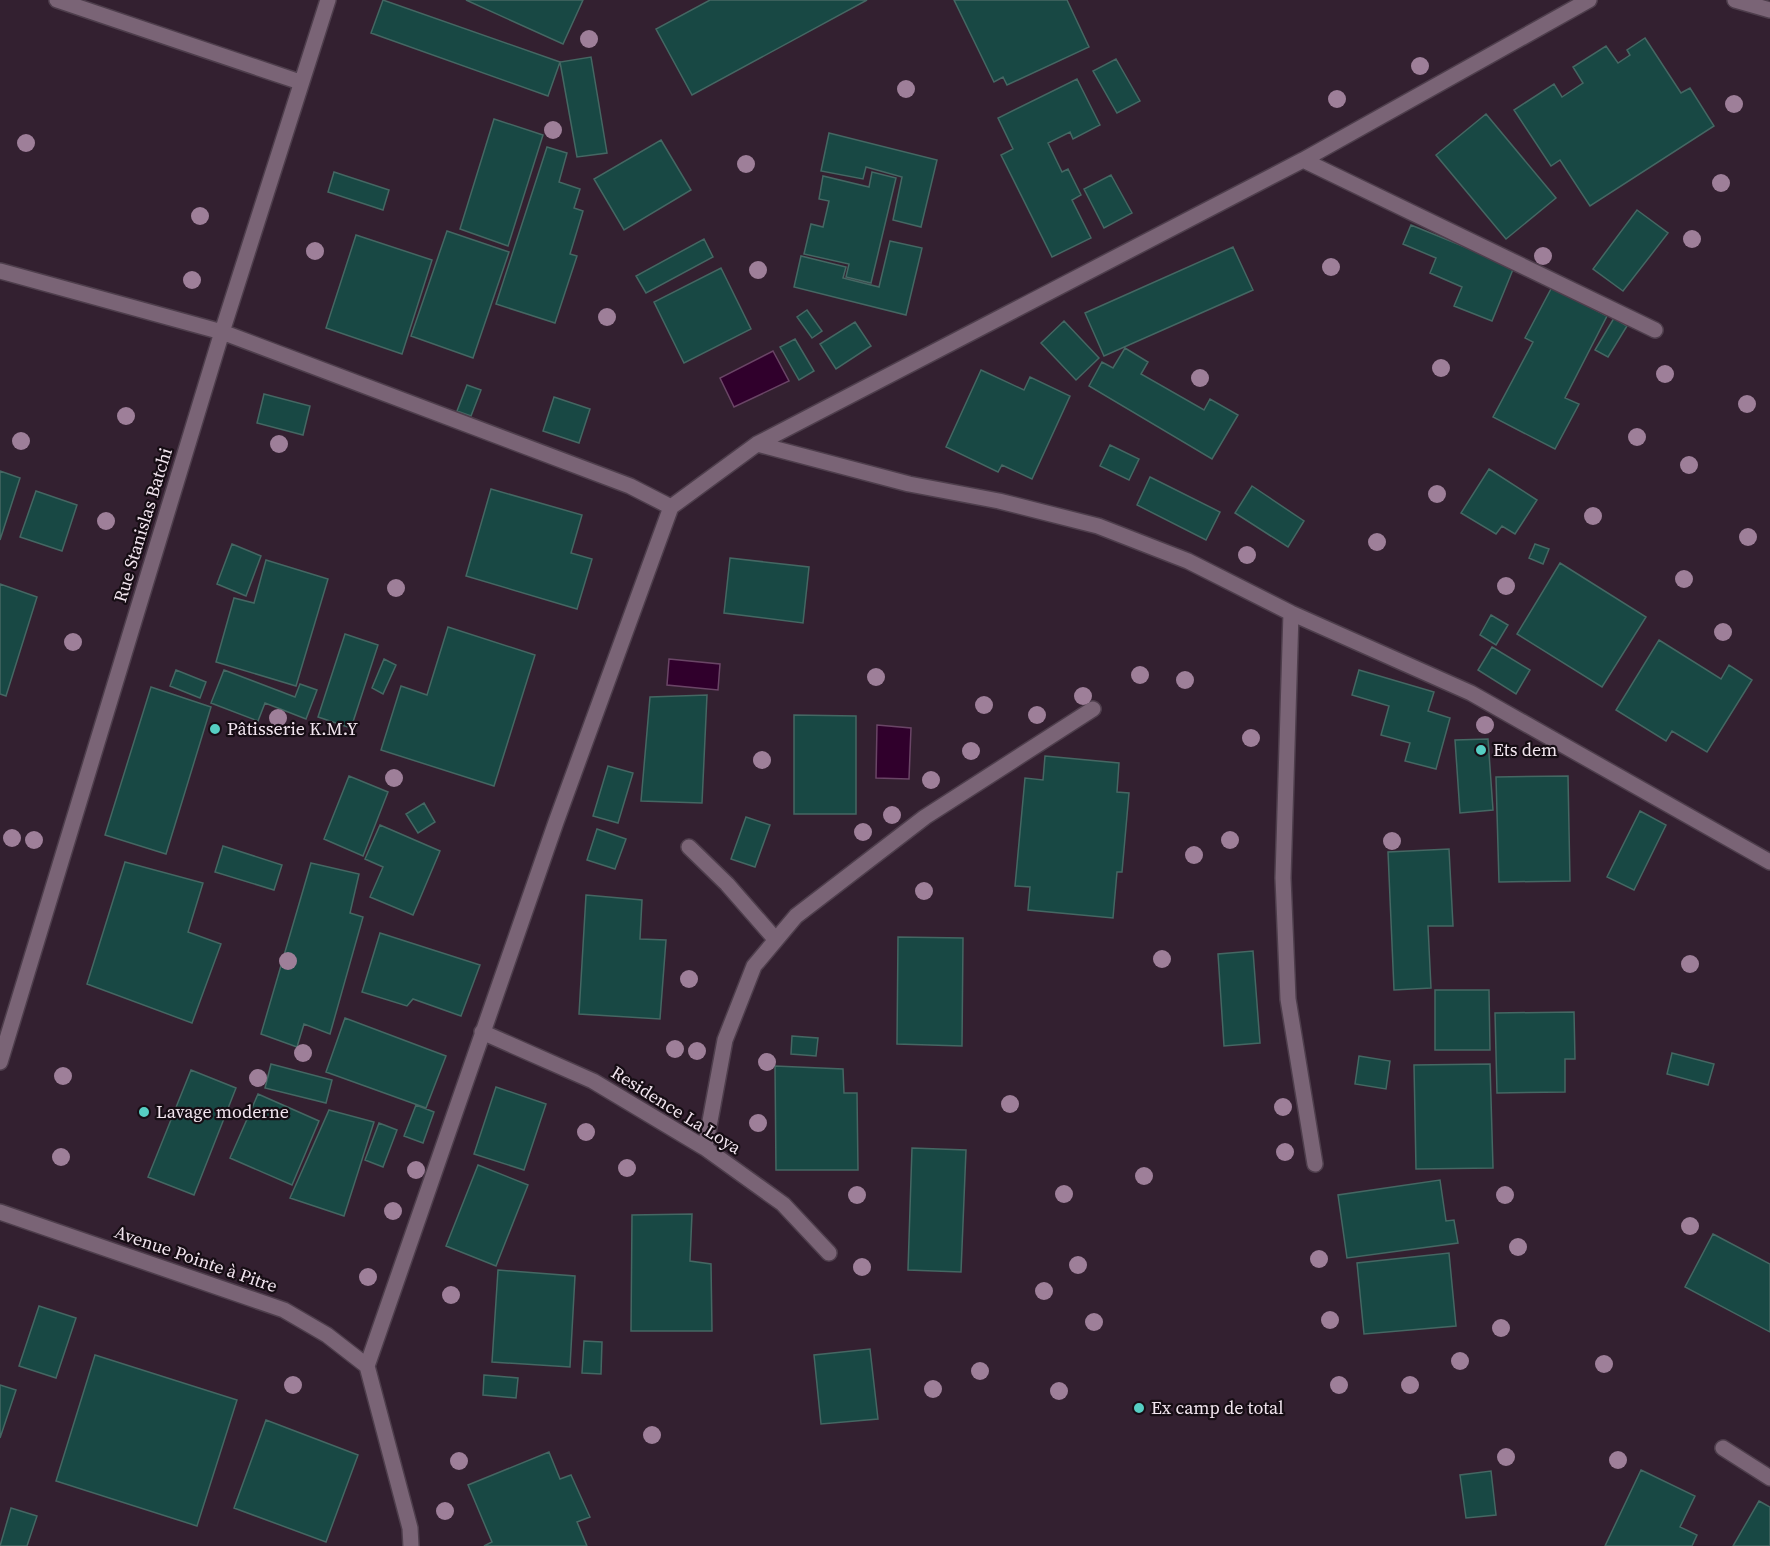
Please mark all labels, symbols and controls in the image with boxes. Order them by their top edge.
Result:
street label: Rue Stanislas Batchi [107,444,178,605]
place label: Pâtisserie K.M.Y [227,716,358,741]
marker: Pâtisserie K.M.Y [208,722,222,736]
place label: Ets dem [1493,737,1557,762]
marker: Ets dem [1474,743,1488,757]
street label: Residence La Loya [606,1060,747,1160]
place label: Lavage moderne [156,1099,289,1124]
marker: Lavage moderne [137,1105,151,1119]
street label: Avenue Pointe à Pitre [111,1219,281,1298]
place label: Ex camp de total [1151,1395,1284,1420]
marker: Ex camp de total [1132,1401,1146,1415]

